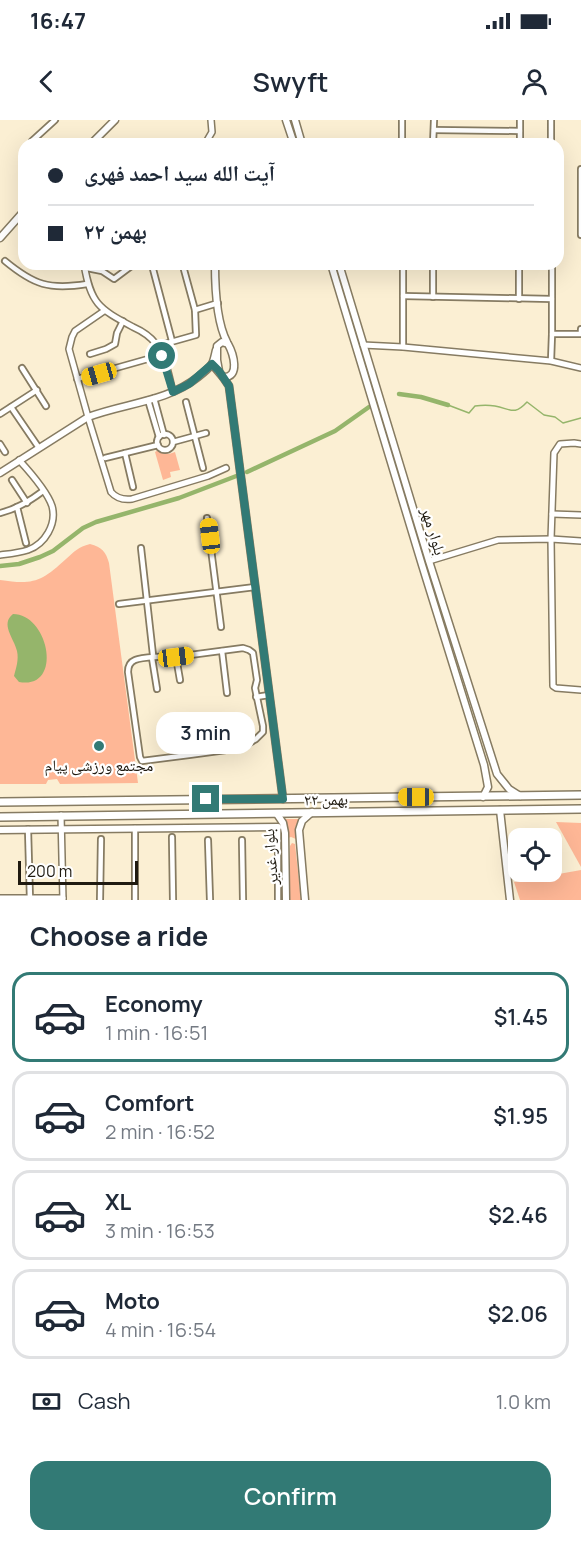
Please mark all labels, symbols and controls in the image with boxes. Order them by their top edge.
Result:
text: 16:47 [30,6,86,36]
text: Swyft [253,63,328,100]
icon: back [30,65,63,98]
icon: person [518,65,551,98]
text: آیت الله سید احمد فهری [84,158,275,188]
text: ۲۲ بهمن [84,216,147,246]
route start [148,342,175,369]
car [79,360,119,388]
street label: بلوار مهر [416,503,452,558]
car [199,517,221,555]
car [157,646,195,668]
callout: 3 min [156,712,256,754]
text: 3 min [180,719,231,746]
marker: مجتمع ورزشی پیام [92,739,106,753]
place label: مجتمع ورزشی پیام [45,754,153,776]
route end [192,785,219,812]
street label: ۲۲ بهمن [304,788,348,810]
car [398,788,434,806]
street label: بلوار غدیر [257,828,283,887]
map controls [508,828,562,882]
button: locate [508,828,562,882]
scale bar [18,858,138,886]
text: 200 m [27,860,72,882]
text: Choose a ride [30,917,208,954]
text: Economy [105,989,203,1019]
icon: car [33,990,87,1044]
text: $1.45 [494,1002,548,1032]
text: 1 min · 16:51 [105,1019,208,1046]
text: Comfort [105,1088,194,1118]
icon: car [33,1089,87,1143]
text: $1.95 [493,1101,548,1131]
text: 2 min · 16:52 [105,1118,215,1145]
text: XL [105,1187,131,1217]
icon: car [33,1188,87,1242]
text: $2.46 [488,1200,548,1230]
text: 3 min · 16:53 [105,1217,215,1244]
text: Moto [105,1286,160,1316]
icon: car [33,1287,87,1341]
text: $2.06 [487,1299,548,1329]
text: 4 min · 16:54 [105,1316,216,1343]
icon: cash [30,1385,63,1418]
text: Cash [78,1386,131,1416]
text: 1.0 km [496,1388,551,1415]
button: Confirm [30,1461,551,1530]

